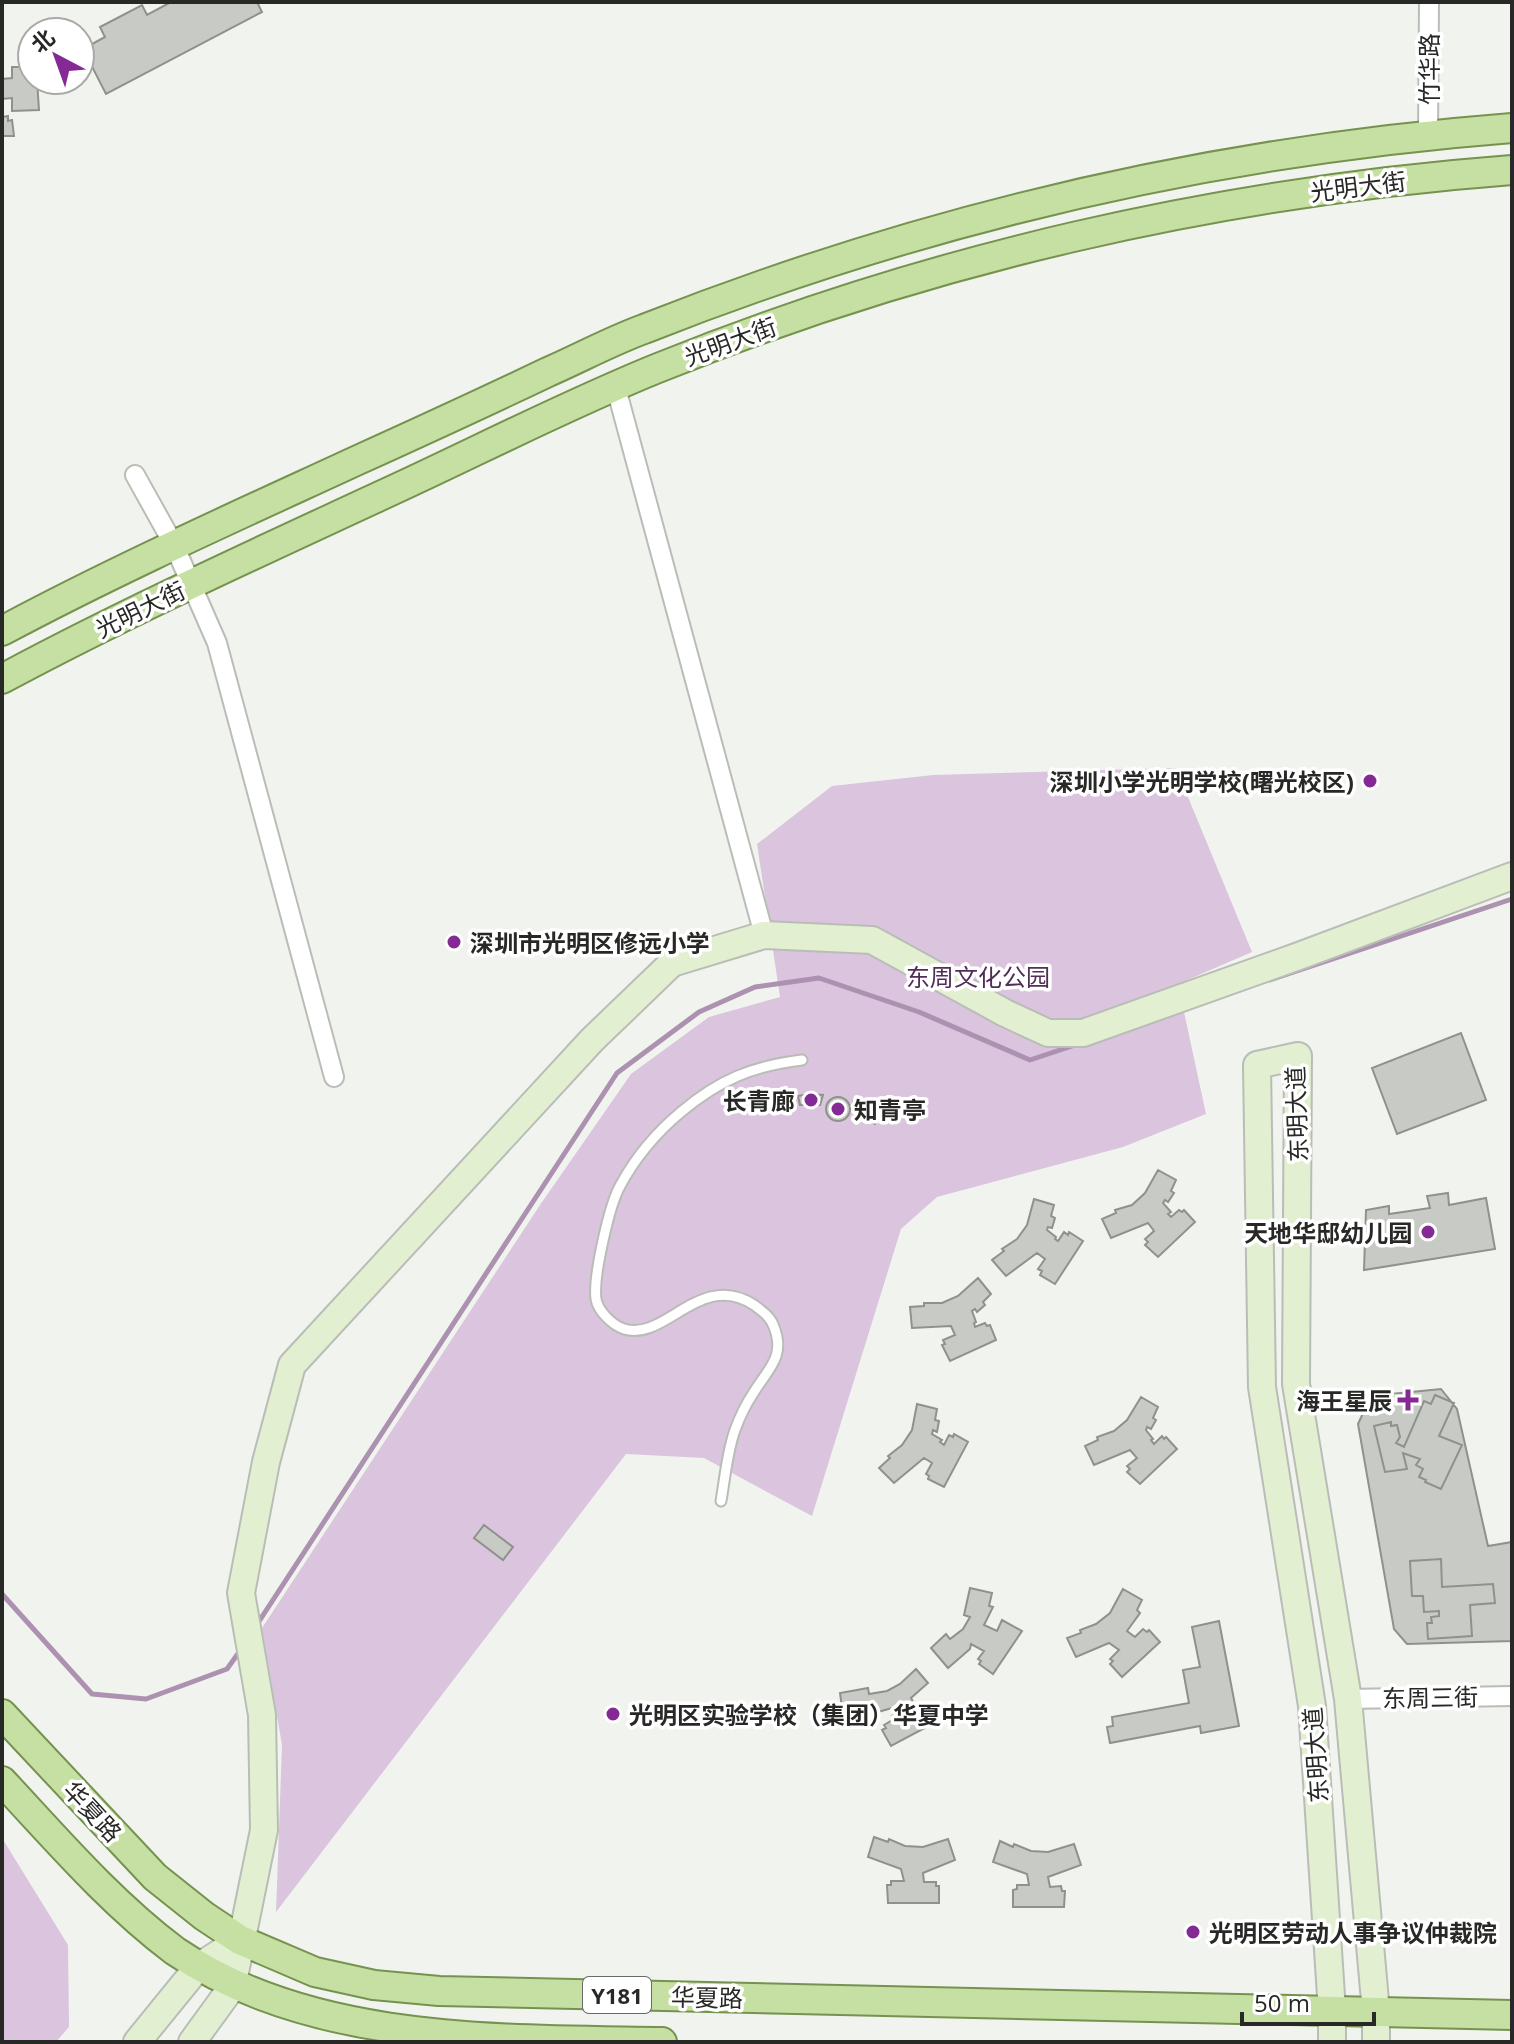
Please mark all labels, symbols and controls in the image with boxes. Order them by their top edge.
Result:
north arrow [16,16,96,96]
text: 北 [24,22,60,59]
street label: 竹华路 [1412,33,1445,105]
street label: 光明大街 [1308,164,1408,208]
street label: 光明大街 [679,309,781,373]
street label: 光明大街 [90,573,190,645]
place label: 深圳小学光明学校(曙光校区) [1050,765,1354,798]
marker: 深圳小学光明学校(曙光校区) [1361,772,1379,790]
place label: 深圳市光明区修远小学 [470,926,710,959]
marker: 深圳市光明区修远小学 [445,933,463,951]
park label: 东周文化公园 [906,960,1050,993]
street label: 东明大道 [1278,1065,1314,1163]
place label: 长青廊 [723,1084,795,1117]
marker: 长青廊 [802,1091,820,1109]
place label: 知青亭 [854,1093,926,1126]
marker: 知青亭 [829,1100,847,1118]
place label: 天地华邸幼儿园 [1244,1216,1412,1249]
marker: 天地华邸幼儿园 [1419,1223,1437,1241]
place label: 海王星辰 [1296,1384,1392,1417]
marker: 海王星辰 [1399,1391,1417,1409]
street label: 东周三街 [1382,1680,1478,1714]
place label: 光明区实验学校（集团）华夏中学 [629,1698,989,1731]
marker: 光明区实验学校（集团）华夏中学 [604,1705,622,1723]
street label: 东明大道 [1295,1706,1335,1804]
street label: 华夏路 [56,1773,130,1849]
place label: 光明区劳动人事争议仲裁院 [1209,1916,1497,1949]
marker: 光明区劳动人事争议仲裁院 [1184,1923,1202,1941]
scale bar [1242,1976,1374,2026]
road number: Y181 [583,1977,651,2013]
street label: 华夏路 [671,1980,743,2014]
text: 50 m [1254,1986,1310,2019]

